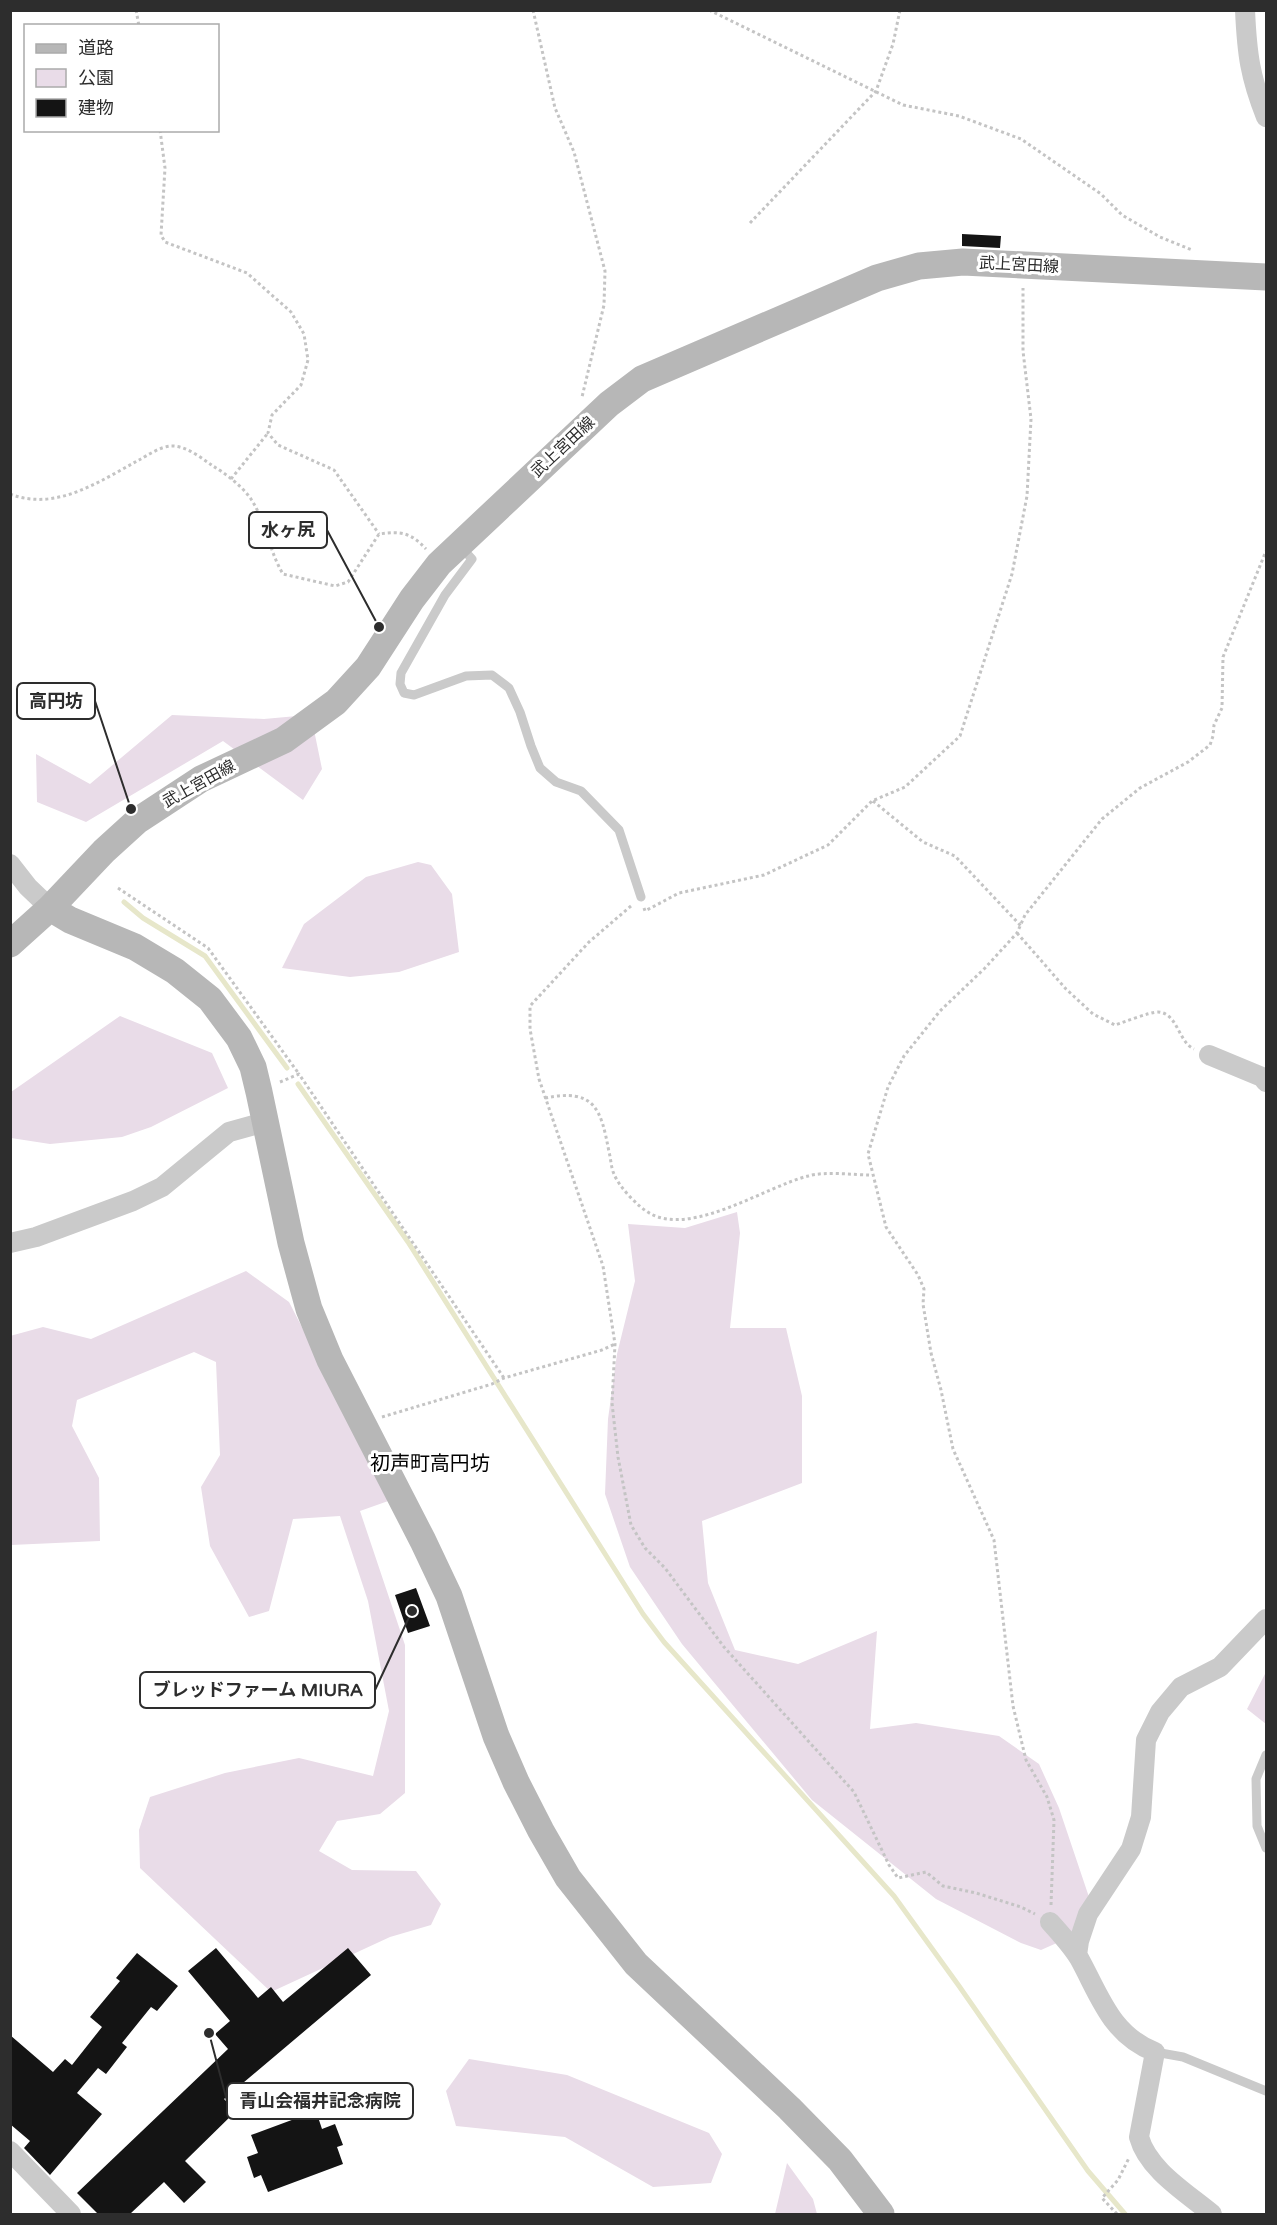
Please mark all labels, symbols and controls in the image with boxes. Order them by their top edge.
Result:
legend [24,24,219,132]
text: 道路 [78,37,114,59]
text: 公園 [78,67,114,89]
text: 建物 [78,97,114,119]
street label: 武上宮田線 [979,253,1059,277]
street label: 武上宮田線 [527,412,599,482]
callout: 水ヶ尻 [249,512,327,548]
text: 水ヶ尻 [261,519,315,541]
callout: 高円坊 [17,683,95,719]
text: 高円坊 [29,690,83,712]
street label: 武上宮田線 [159,756,239,812]
district label: 初声町高円坊 [370,1452,490,1476]
callout: ブレッドファーム MIURA [140,1672,375,1708]
text: ブレッドファーム MIURA [153,1679,363,1701]
callout: 青山会福井記念病院 [227,2083,413,2119]
text: 青山会福井記念病院 [239,2090,401,2112]

